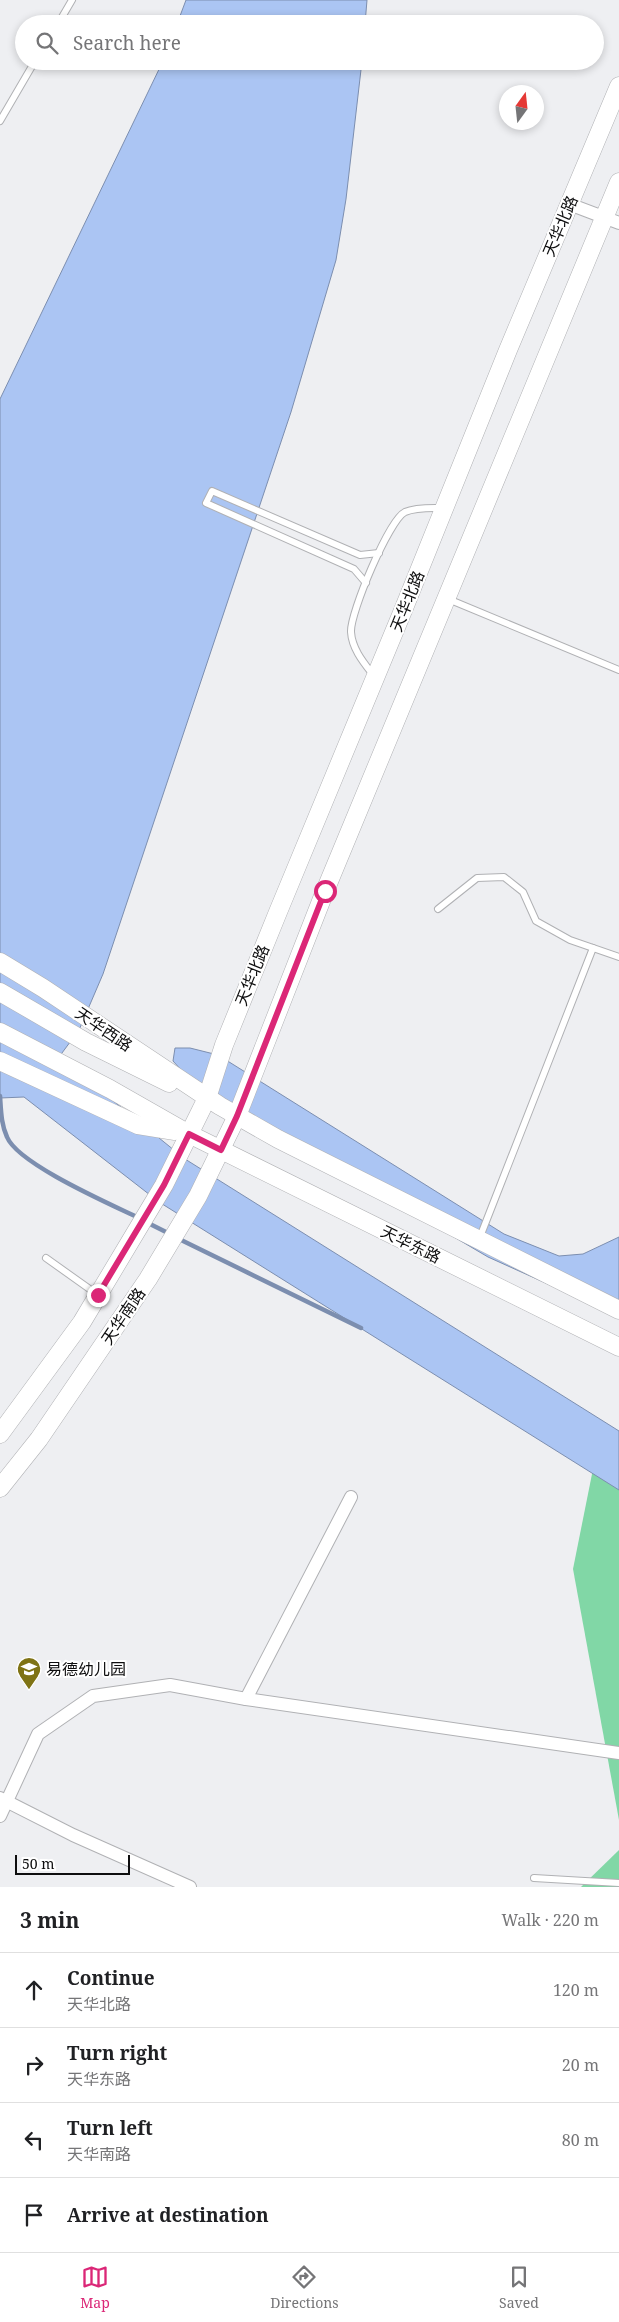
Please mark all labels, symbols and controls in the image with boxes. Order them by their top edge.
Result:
search box [15,15,604,70]
icon: search [33,29,61,57]
text: Search here [73,30,181,56]
north arrow [499,85,544,130]
street label: 天华北路 [537,192,583,260]
street label: 天华北路 [385,567,429,635]
route start [314,880,337,903]
street label: 天华北路 [230,941,274,1009]
street label: 天华西路 [71,1002,137,1056]
street label: 天华东路 [377,1220,445,1268]
street label: 天华南路 [96,1283,150,1349]
route end [87,1284,110,1307]
school or university icon: 易德幼儿园 [16,1656,42,1690]
place label: 易德幼儿园 [46,1658,126,1680]
scale bar [15,1852,130,1875]
text: 50 m [22,1854,55,1873]
text: 3 min [20,1906,79,1934]
text: Walk · 220 m [502,1909,599,1931]
text: Continue [67,1965,155,1991]
icon: ahead [20,1976,48,2004]
text: 120 m [553,1979,599,2001]
text: 天华北路 [67,1993,131,2015]
text: Turn right [67,2040,167,2066]
icon: right [20,2051,48,2079]
text: 20 m [562,2054,599,2076]
text: 天华东路 [67,2068,131,2090]
text: Turn left [67,2115,153,2141]
icon: left [20,2126,48,2154]
text: 80 m [562,2129,599,2151]
text: 天华南路 [67,2143,131,2165]
icon: arrive [20,2201,48,2229]
text: Arrive at destination [67,2202,269,2228]
tab: Map [80,2263,110,2312]
tab: Directions [270,2263,339,2312]
tab: Saved [499,2263,539,2312]

